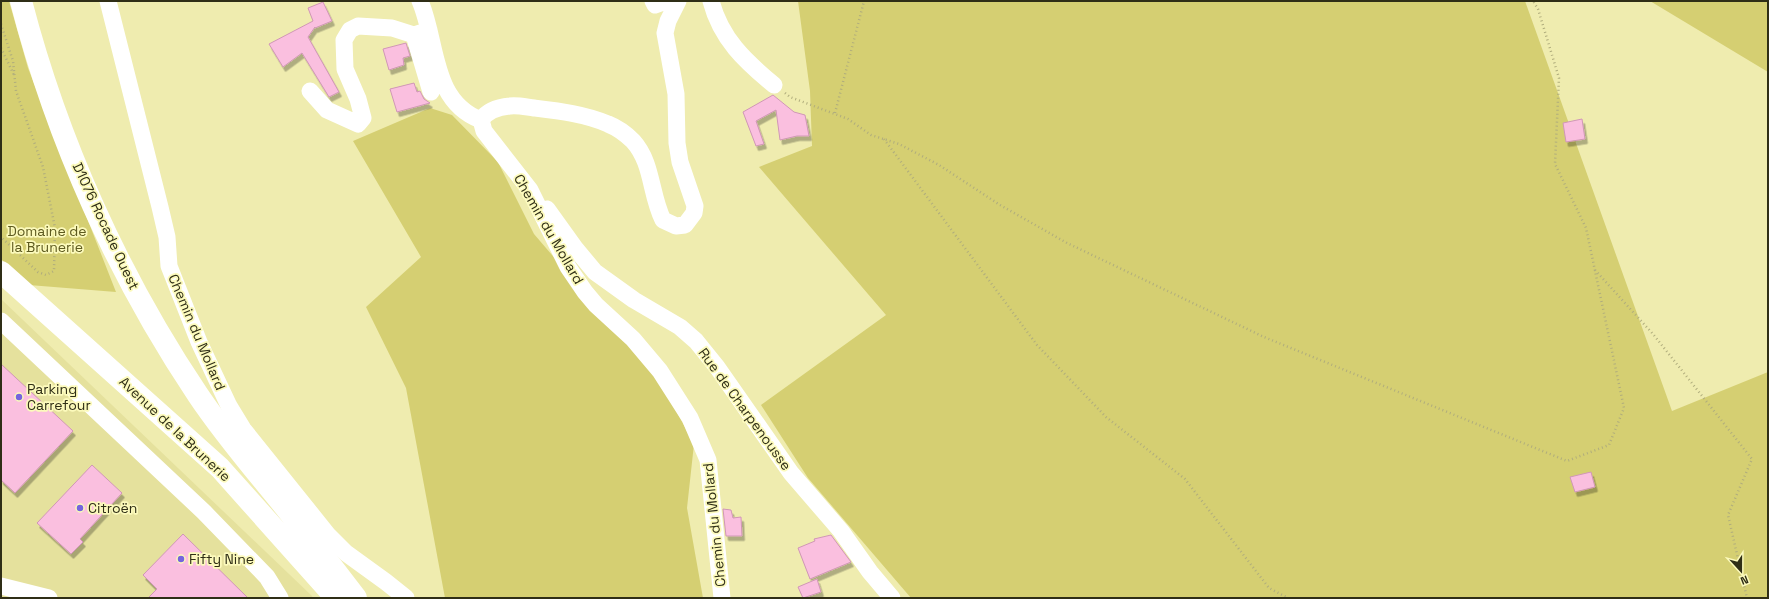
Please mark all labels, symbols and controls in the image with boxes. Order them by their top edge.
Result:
street label: D1076 Rocade Ouest [69,160,143,292]
street label: Chemin du Mollard [510,171,588,287]
park label: Domaine de la Brunerie [7,222,87,256]
street label: Chemin du Mollard [164,271,230,393]
street label: Rue de Charpenousse [694,344,796,474]
street label: Avenue de la Brunerie [115,373,235,485]
place label: Parking Carrefour [27,380,91,414]
marker: Parking Carrefour [14,392,24,402]
street label: Chemin du Mollard [699,462,729,588]
place label: Citroën [88,499,137,517]
marker: Citroën [75,503,85,513]
place label: Fifty Nine [189,550,254,568]
north arrow [1721,551,1761,591]
marker: Fifty Nine [176,554,186,564]
text: N [1739,572,1751,588]

